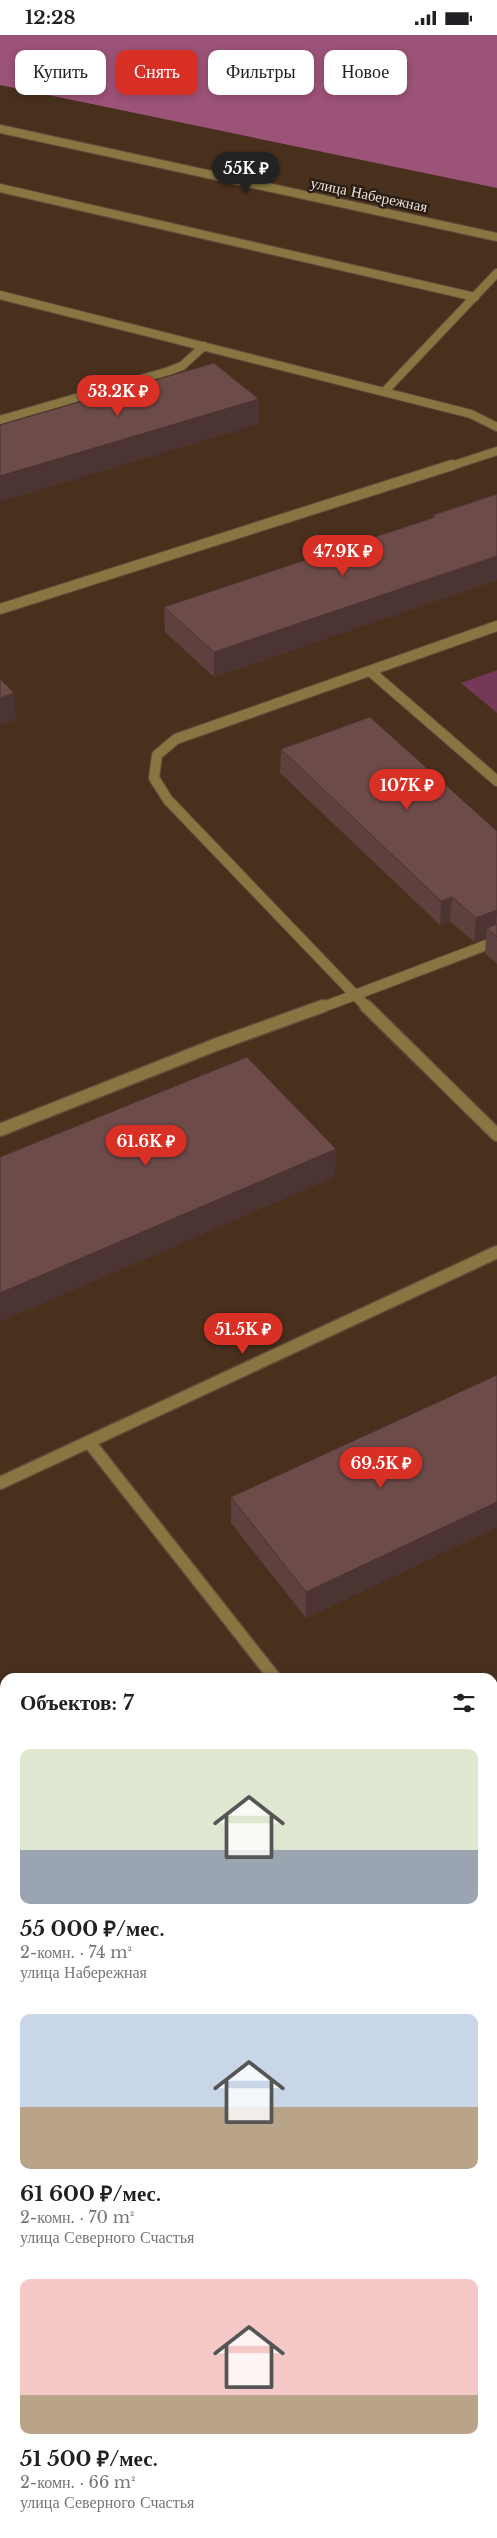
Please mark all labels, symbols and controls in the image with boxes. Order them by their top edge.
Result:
text: 12:28 [25,6,75,29]
chip: Купить [15,50,106,95]
chip: Снять [116,50,198,95]
chip: Фильтры [208,50,314,95]
chip: Новое [324,50,407,95]
pin: 55K ₽ [211,151,281,194]
text: 55K ₽ [223,158,269,178]
street label: улица Набережная [309,173,429,216]
pin: 53.2K ₽ [72,375,164,417]
text: 53.2K ₽ [88,381,148,401]
pin: 47.9K ₽ [297,535,389,577]
text: 47.9K ₽ [313,541,373,561]
pin: 107K ₽ [366,769,448,811]
text: 107K ₽ [380,775,434,795]
pin: 61.6K ₽ [100,1125,192,1167]
text: 61.6K ₽ [117,1131,175,1151]
pin: 51.5K ₽ [197,1313,289,1355]
text: 51.5K ₽ [215,1319,271,1339]
pin: 69.5K ₽ [335,1447,427,1489]
text: 69.5K ₽ [350,1453,412,1473]
icon: filters [450,1689,478,1717]
text: Объектов: 7 [20,1690,134,1716]
icon: home [204,1782,294,1872]
text: 55 000 ₽/мес. [20,1916,165,1942]
text: 2-комн. · 74 m² [20,1942,132,1962]
text: улица Набережная [20,1962,147,1982]
icon: home [204,2047,294,2137]
text: 61 600 ₽/мес. [20,2181,161,2207]
text: 2-комн. · 70 m² [20,2207,134,2227]
text: улица Северного Счастья [20,2227,194,2247]
icon: home [204,2312,294,2402]
text: 51 500 ₽/мес. [20,2446,158,2472]
text: 2-комн. · 66 m² [20,2472,136,2492]
text: улица Северного Счастья [20,2492,194,2512]

